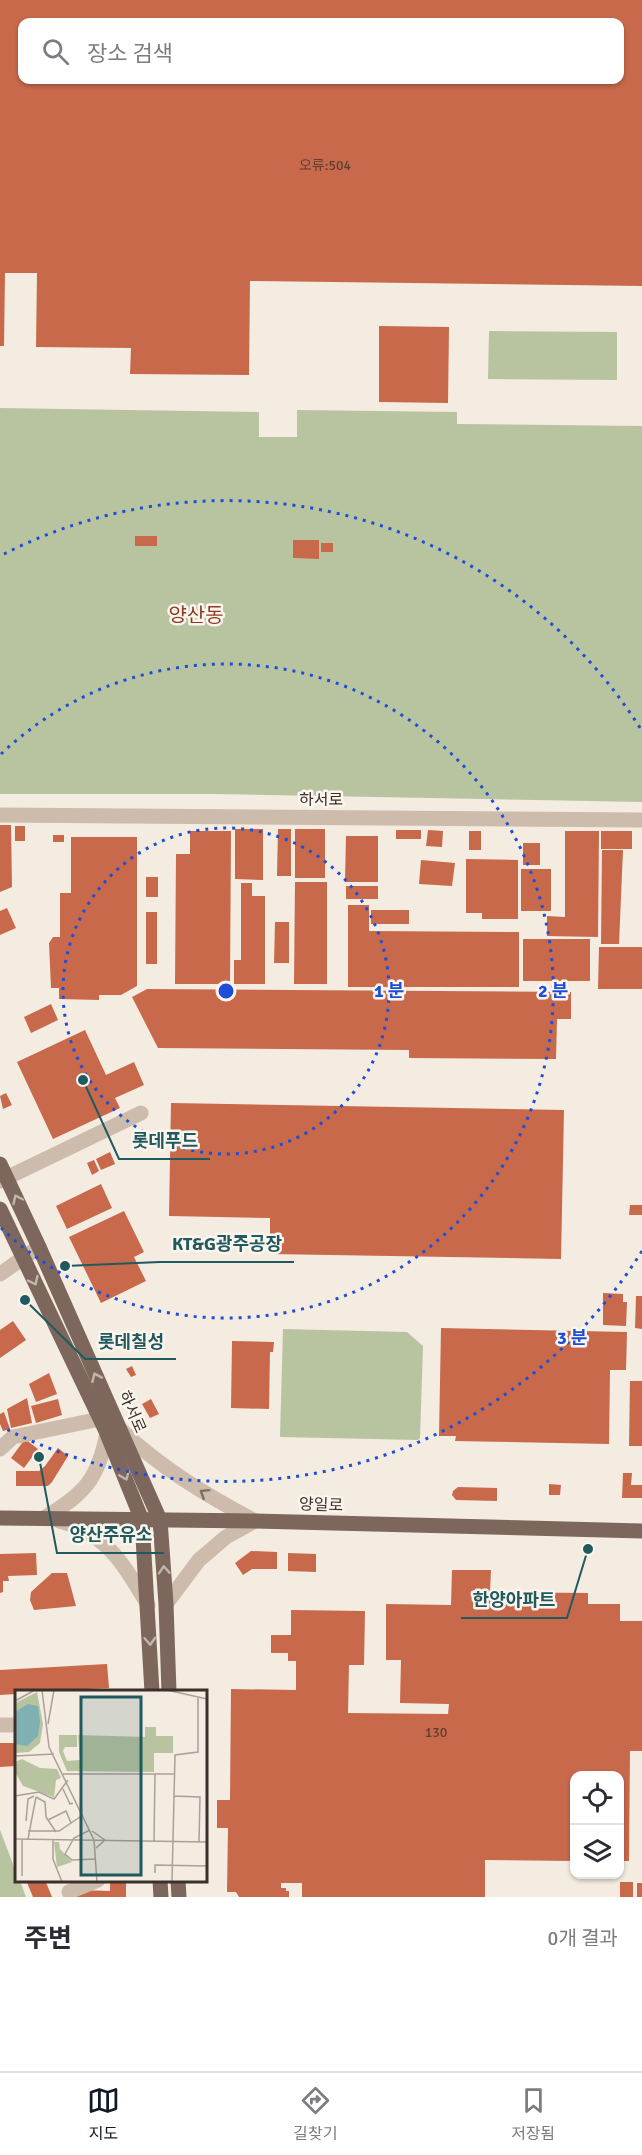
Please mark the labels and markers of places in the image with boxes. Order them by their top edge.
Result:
centre of rings [216,981,236,1001]
callout: 롯데푸드 [119,1123,210,1159]
callout: KT&G광주공장 [160,1226,294,1262]
callout: 롯데칠성 [85,1323,176,1359]
callout: 양산주유소 [57,1517,164,1553]
callout: 한양아파트 [461,1582,567,1618]

